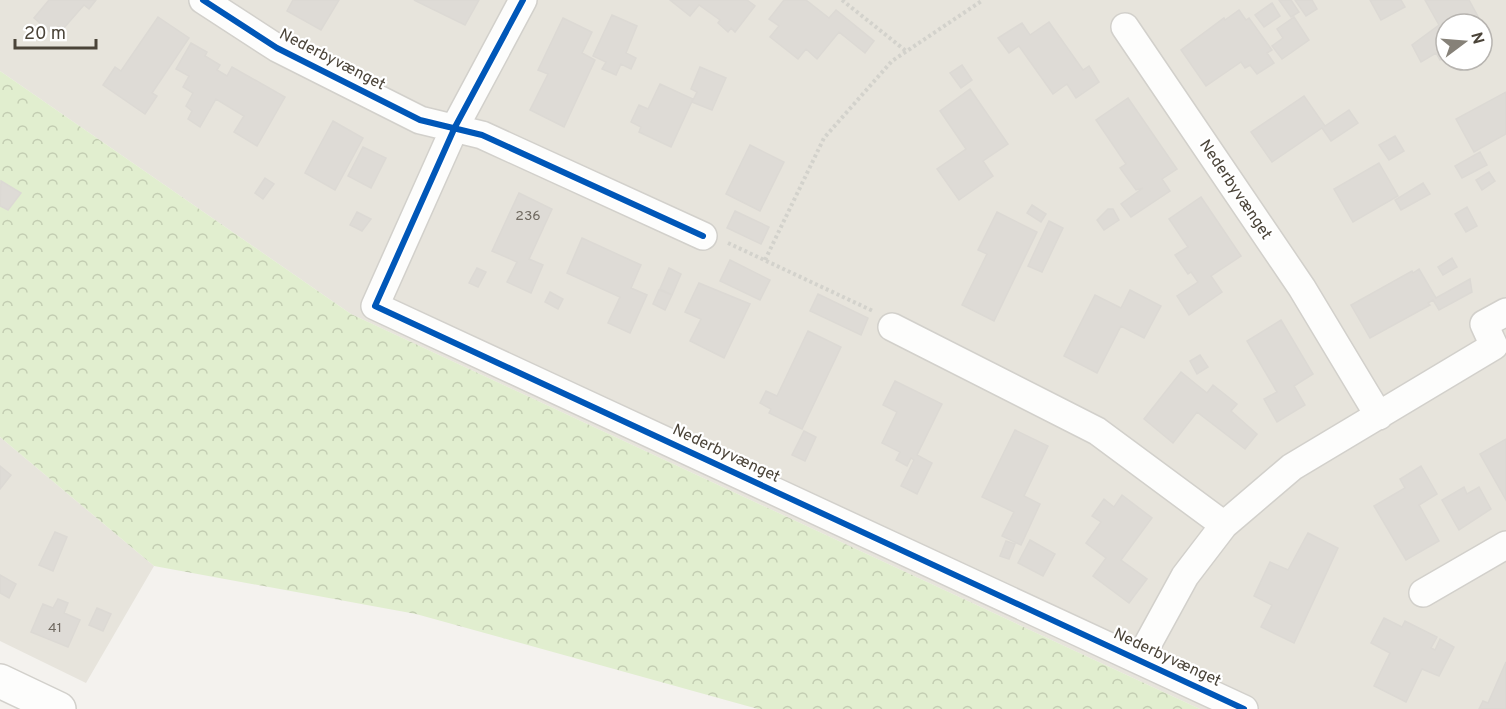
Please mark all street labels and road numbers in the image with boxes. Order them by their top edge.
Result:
street label: Nederbyvænget [276,25,388,95]
street label: Nederbyvænget [1194,136,1276,244]
street label: Nederbyvænget [669,420,783,488]
street label: Nederbyvænget [1110,624,1224,692]

